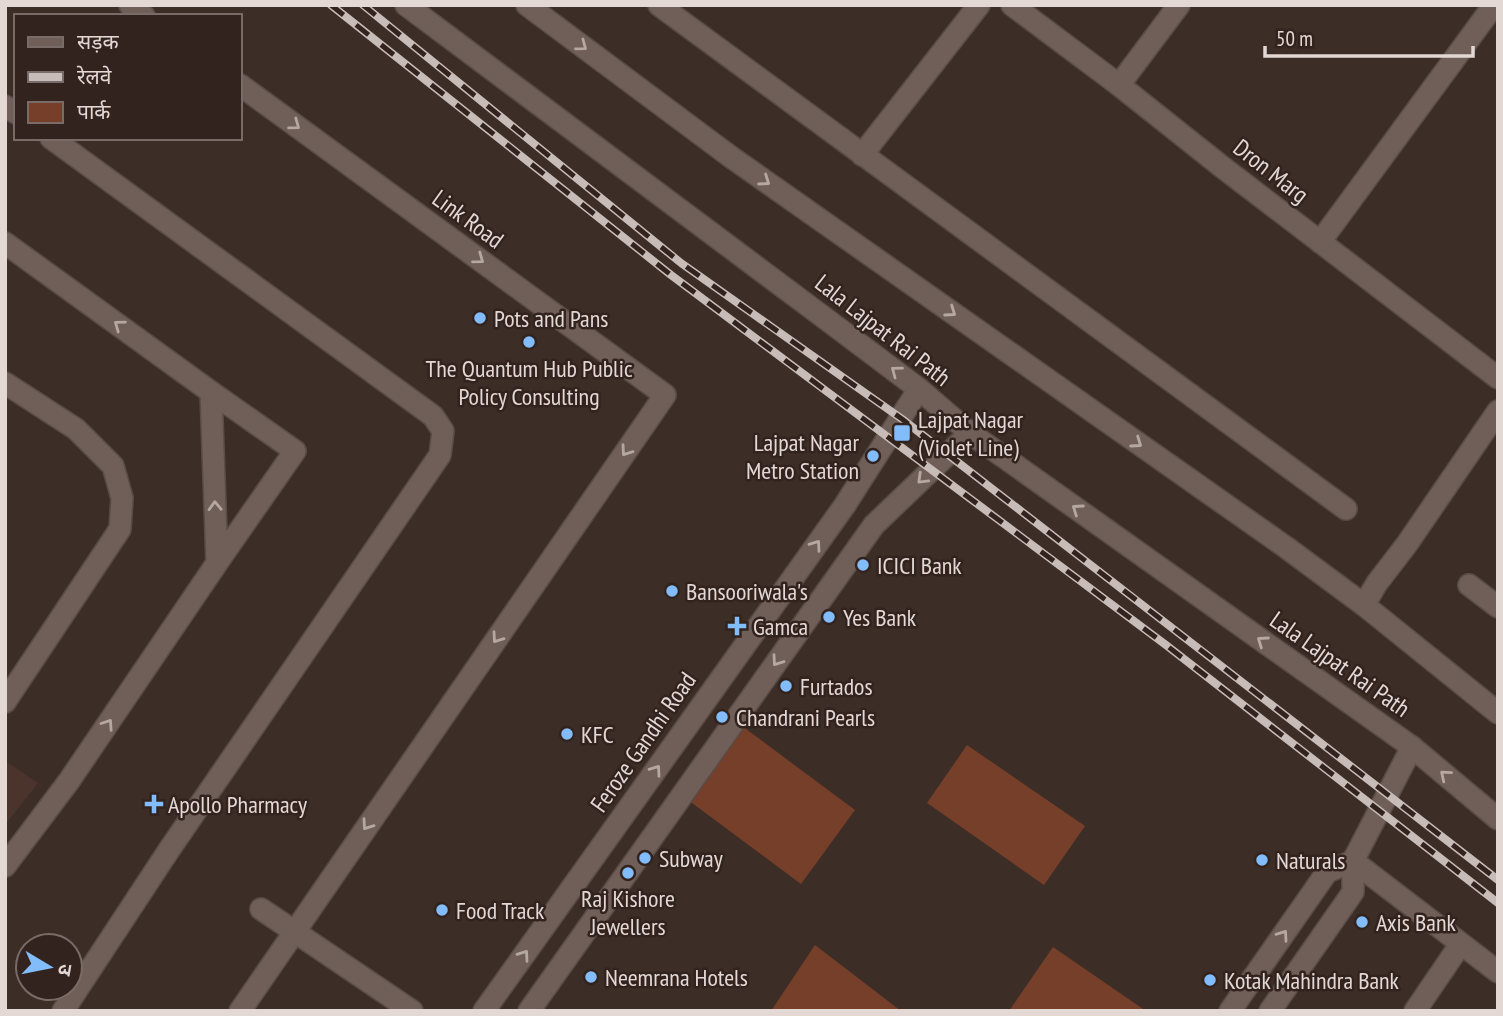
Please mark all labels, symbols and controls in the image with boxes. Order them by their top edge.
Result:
legend [14,14,242,140]
scale bar [1265,14,1473,58]
text: 50 m [1276,25,1313,52]
text: सड़क [77,28,119,55]
one-way arrow [574,38,587,50]
text: रेलवे [76,63,112,90]
text: पार्क [77,98,111,125]
one-way arrow [287,117,300,130]
street label: Dron Marg [1227,132,1315,210]
one-way arrow [757,173,770,185]
street label: Link Road [426,183,510,255]
one-way arrow [471,251,484,263]
street label: Lala Lajpat Rai Path [809,267,957,393]
place label: Pots and Pans [494,303,608,334]
one-way arrow [943,304,956,316]
marker: Pots and Pans [472,310,488,326]
one-way arrow [114,321,127,334]
marker: The Quantum Hub Public Policy Consulting [521,334,537,350]
place label: The Quantum Hub Public Policy Consulting [426,353,633,412]
one-way arrow [891,367,903,380]
place label: Lajpat Nagar (Violet Line) [918,404,1024,463]
marker: Lajpat Nagar (Violet Line) [892,423,912,443]
place label: Lajpat Nagar Metro Station [746,427,859,486]
one-way arrow [1129,435,1142,447]
one-way arrow [622,443,634,456]
marker: Lajpat Nagar Metro Station [865,448,881,464]
one-way arrow [917,471,930,484]
one-way arrow [207,500,223,510]
one-way arrow [1072,505,1085,517]
one-way arrow [808,540,821,553]
place label: ICICI Bank [877,550,962,581]
marker: ICICI Bank [855,557,871,573]
place label: Bansooriwala's [686,576,808,607]
marker: Bansooriwala's [664,583,680,599]
place label: Yes Bank [843,602,917,633]
street label: Lala Lajpat Rai Path [1264,604,1416,724]
marker: Yes Bank [821,609,837,625]
place label: Gamca [753,611,808,642]
marker: Gamca [727,616,747,636]
one-way arrow [493,630,505,643]
one-way arrow [1257,637,1270,649]
one-way arrow [773,653,785,666]
street label: Feroze Gandhi Road [583,666,703,818]
place label: Furtados [800,671,873,702]
marker: Furtados [778,678,794,694]
place label: Chandrani Pearls [736,702,875,733]
marker: Chandrani Pearls [714,709,730,725]
one-way arrow [100,719,112,732]
place label: KFC [581,719,614,750]
marker: KFC [559,726,575,742]
one-way arrow [648,765,660,778]
one-way arrow [1441,771,1453,784]
place label: Apollo Pharmacy [168,789,307,820]
marker: Apollo Pharmacy [146,796,162,812]
one-way arrow [363,817,375,830]
place label: Subway [659,843,723,874]
place label: Naturals [1276,845,1345,876]
marker: Subway [637,850,653,866]
marker: Naturals [1254,852,1270,868]
marker: Raj Kishore Jewellers [620,865,636,881]
place label: Raj Kishore Jewellers [581,883,675,942]
place label: Food Track [456,895,545,926]
marker: Food Track [434,902,450,918]
place label: Axis Bank [1376,907,1456,938]
marker: Axis Bank [1354,914,1370,930]
one-way arrow [1275,930,1287,943]
north arrow [14,932,84,1002]
one-way arrow [516,950,528,963]
text: उ [53,962,79,978]
place label: Neemrana Hotels [605,962,748,993]
place label: Kotak Mahindra Bank [1224,965,1400,996]
marker: Neemrana Hotels [583,969,599,985]
marker: Kotak Mahindra Bank [1202,972,1218,988]

